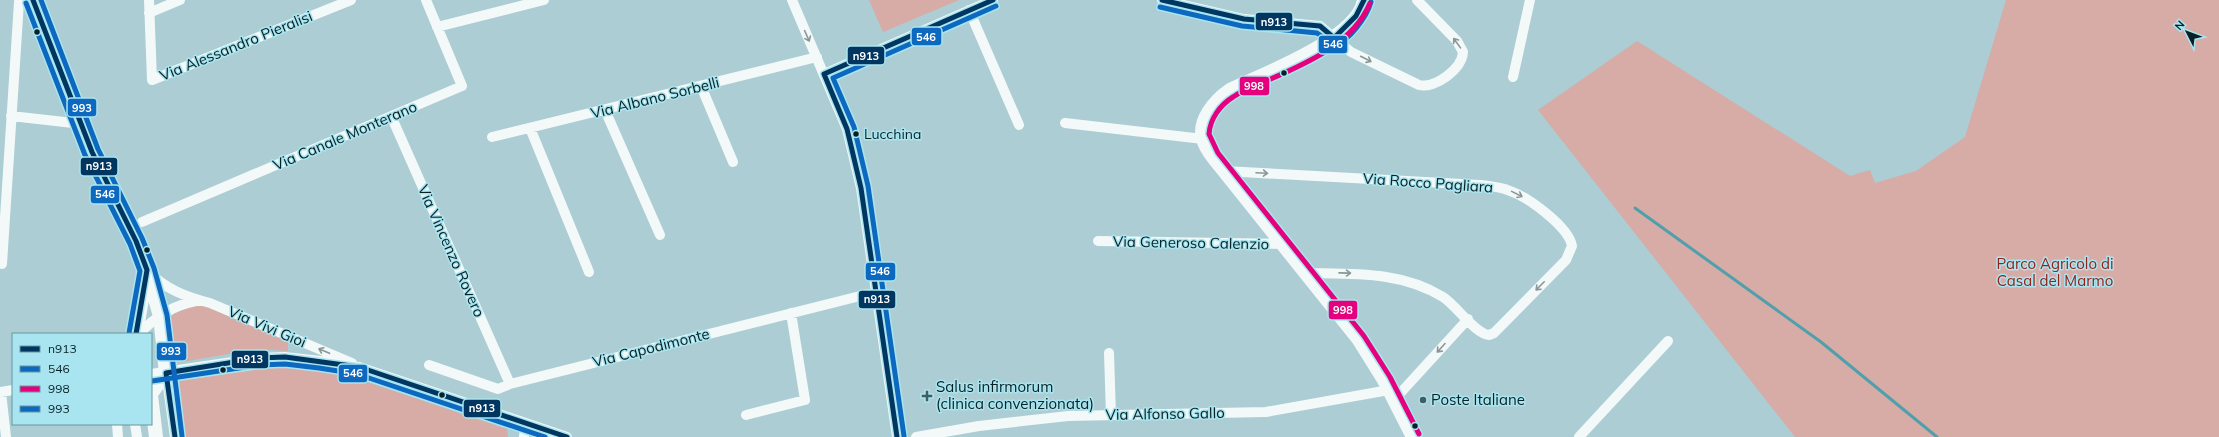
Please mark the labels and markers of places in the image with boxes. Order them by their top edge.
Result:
unlabelled marker [32,27,42,37]
unlabelled marker [1279,68,1289,78]
place label: Lucchina [864,125,921,143]
marker: Lucchina [851,129,861,139]
unlabelled marker [142,245,152,255]
unlabelled marker [218,365,228,375]
place label: Salus infirmorum (clinica convenzionata) [936,377,1094,413]
unlabelled marker [437,390,447,400]
marker: Salus infirmorum (clinica convenzionata) [921,390,933,402]
place label: Poste Italiane [1431,390,1525,409]
marker: Poste Italiane [1418,395,1428,405]
unlabelled marker [1410,421,1420,431]

